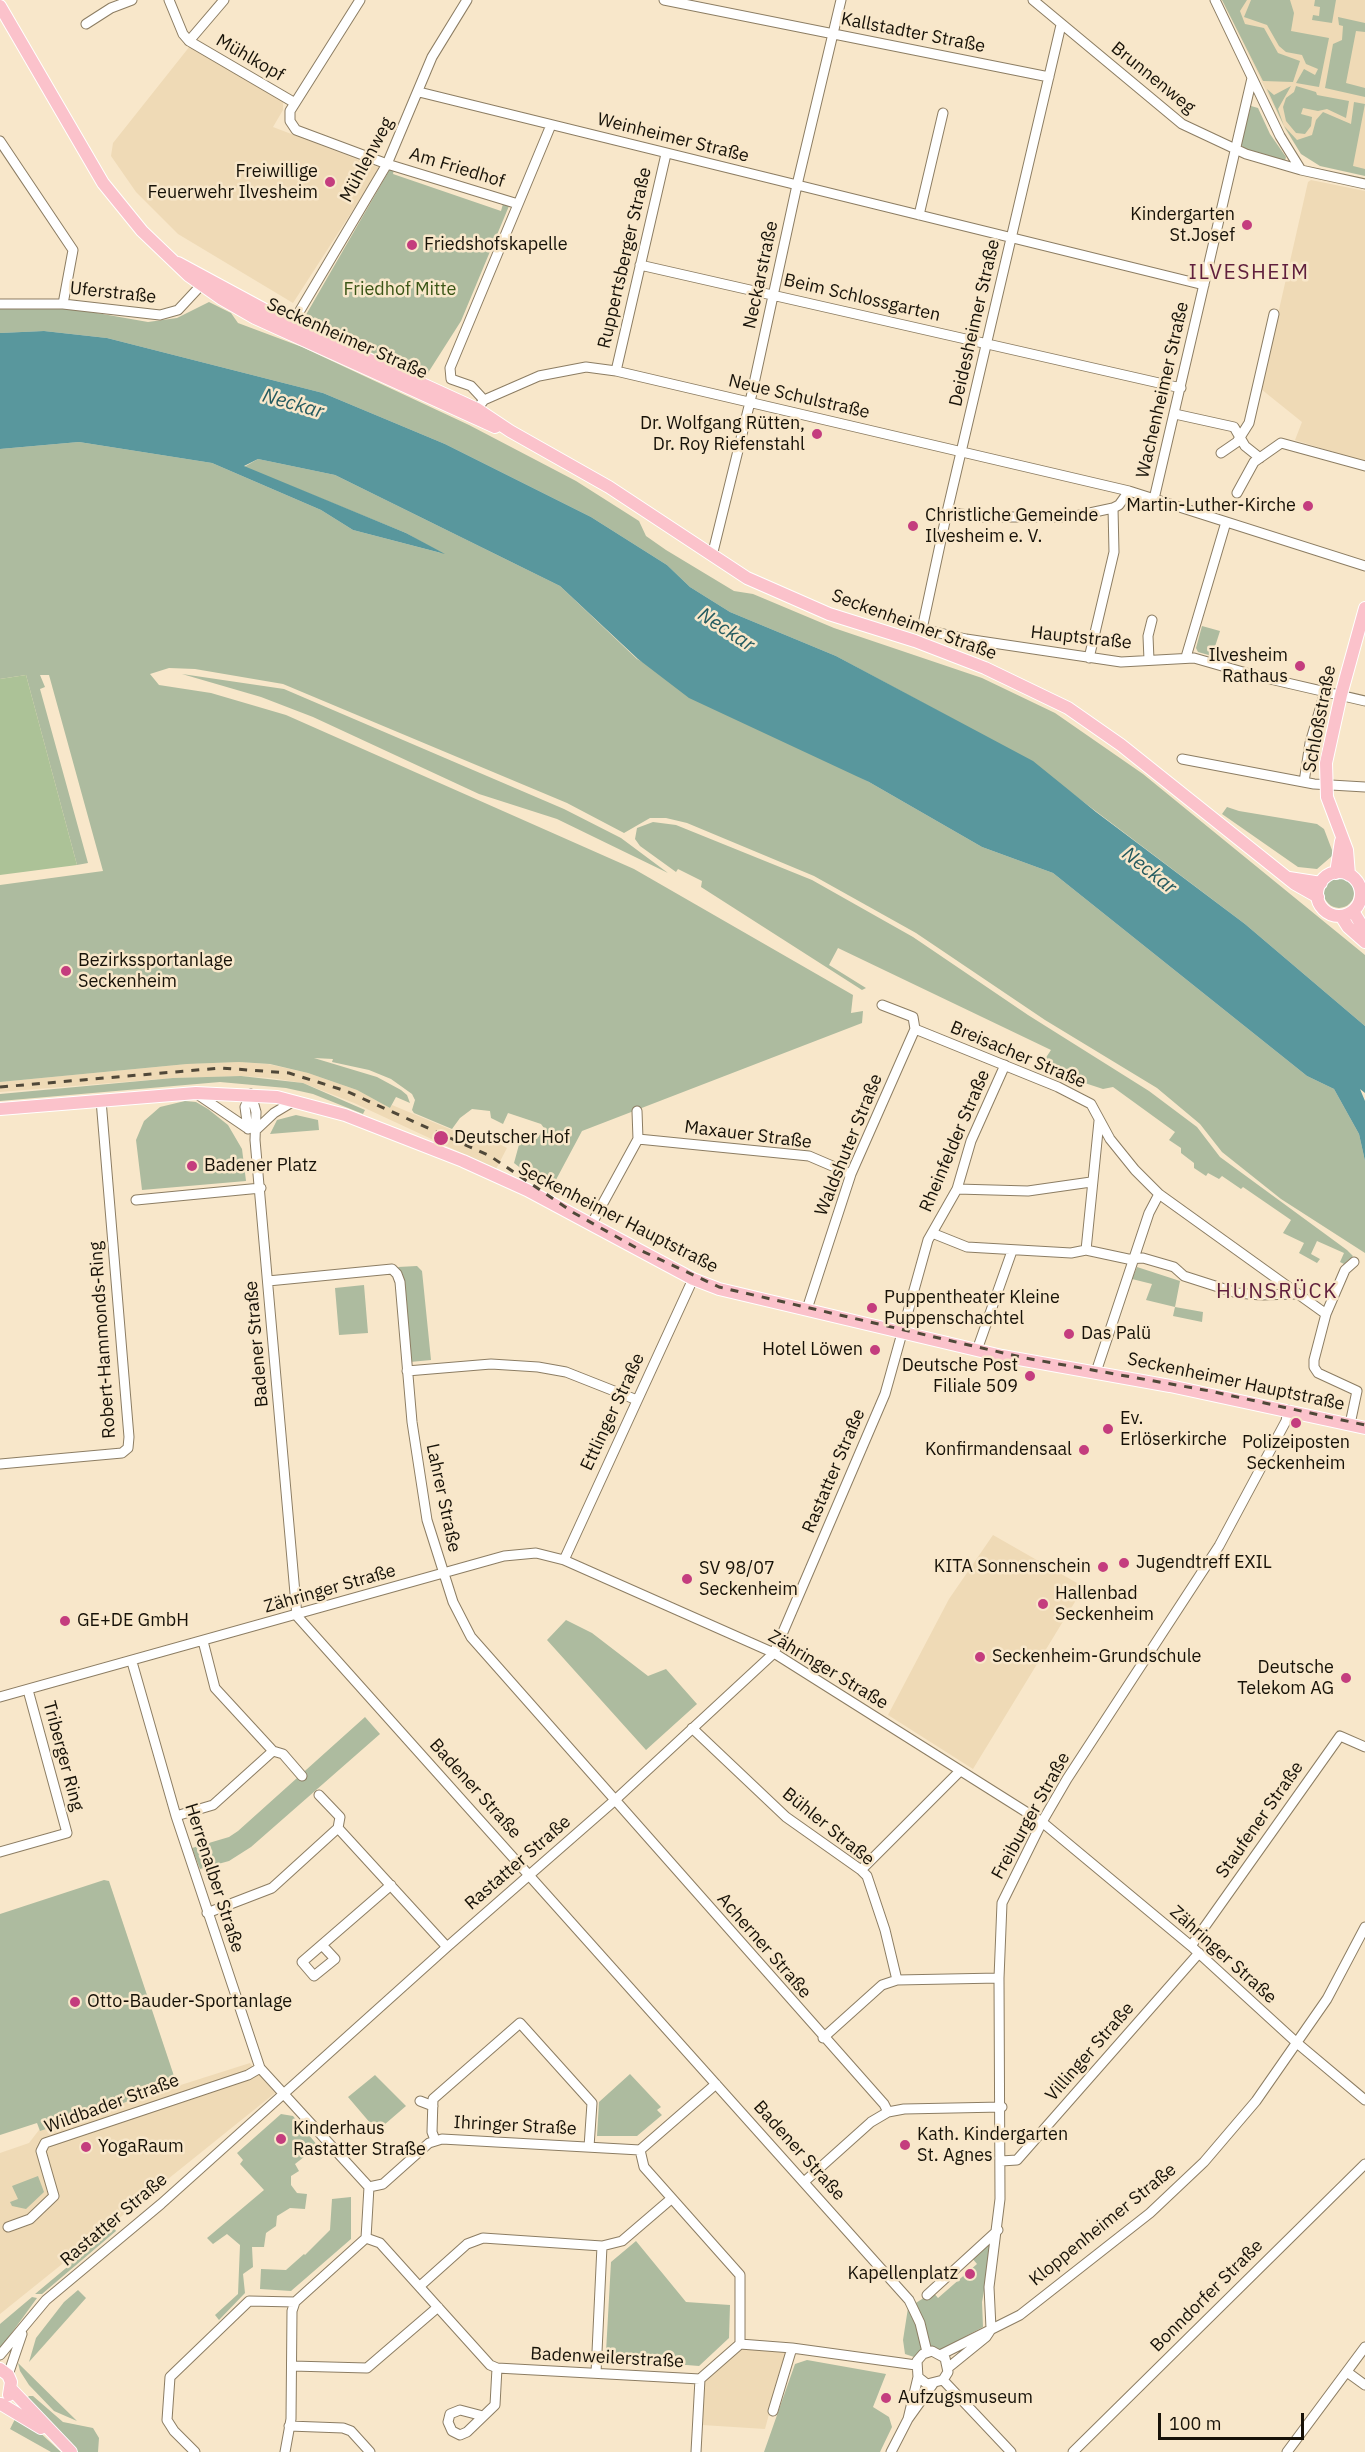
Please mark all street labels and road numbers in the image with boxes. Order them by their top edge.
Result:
street label: Kallstadter Straße [839,8,987,58]
street label: Mühlkopf [212,30,288,86]
street label: Brunnenweg [1107,37,1199,119]
street label: Weinheimer Straße [595,109,751,167]
street label: Mühlenweg [336,114,398,206]
street label: Am Friedhof [407,143,507,193]
street label: Ruppertsberger Straße [594,165,656,351]
street label: Neckarstraße [739,219,783,331]
street label: Deidesheimer Straße [945,237,1005,409]
street label: Beim Schlossgarten [782,269,942,327]
street label: Uferstraße [69,278,157,308]
street label: Seckenheimer Straße [263,294,431,384]
street label: Wachenheimer Straße [1132,300,1194,480]
street label: Neue Schulstraße [726,370,872,424]
street label: Seckenheimer Straße [829,585,999,665]
street label: Hauptstraße [1029,622,1133,654]
street label: Schloßstraße [1299,664,1341,774]
street label: Breisacher Straße [947,1017,1089,1093]
street label: Rheinfelder Straße [915,1067,995,1215]
street label: Waldshuter Straße [811,1071,887,1219]
street label: Maxauer Straße [683,1116,813,1154]
street label: Seckenheimer Hauptstraße [514,1158,722,1278]
street label: Robert-Hammonds-Ring [85,1241,121,1439]
street label: Badener Straße [241,1280,273,1408]
street label: Seckenheimer Hauptstraße [1125,1348,1347,1416]
street label: Ettlinger Straße [576,1350,650,1474]
street label: Rastatter Straße [798,1406,870,1536]
street label: Lahrer Straße [421,1442,465,1554]
street label: Zähringer Straße [262,1560,398,1618]
street label: Zähringer Straße [764,1626,892,1714]
street label: Triberger Ring [38,1699,88,1813]
street label: Badener Straße [424,1735,526,1843]
street label: Freiburger Straße [987,1749,1075,1883]
street label: Staufener Straße [1212,1757,1308,1883]
street label: Bühler Straße [778,1783,878,1871]
street label: Herrenalber Straße [180,1801,248,1955]
street label: Rastatter Straße [461,1811,575,1915]
street label: Acherner Straße [712,1889,816,2003]
street label: Zähringer Straße [1165,1901,1281,2009]
street label: Villinger Straße [1041,1998,1139,2106]
street label: Wildbader Straße [42,2070,182,2138]
street label: Badener Straße [748,2097,850,2205]
street label: Ihringer Straße [453,2112,577,2140]
street label: Kloppenheimer Straße [1025,2159,1181,2291]
street label: Rastatter Straße [56,2169,172,2271]
street label: Bonndorfer Straße [1146,2235,1268,2357]
street label: Badenweilerstraße [530,2343,684,2373]

